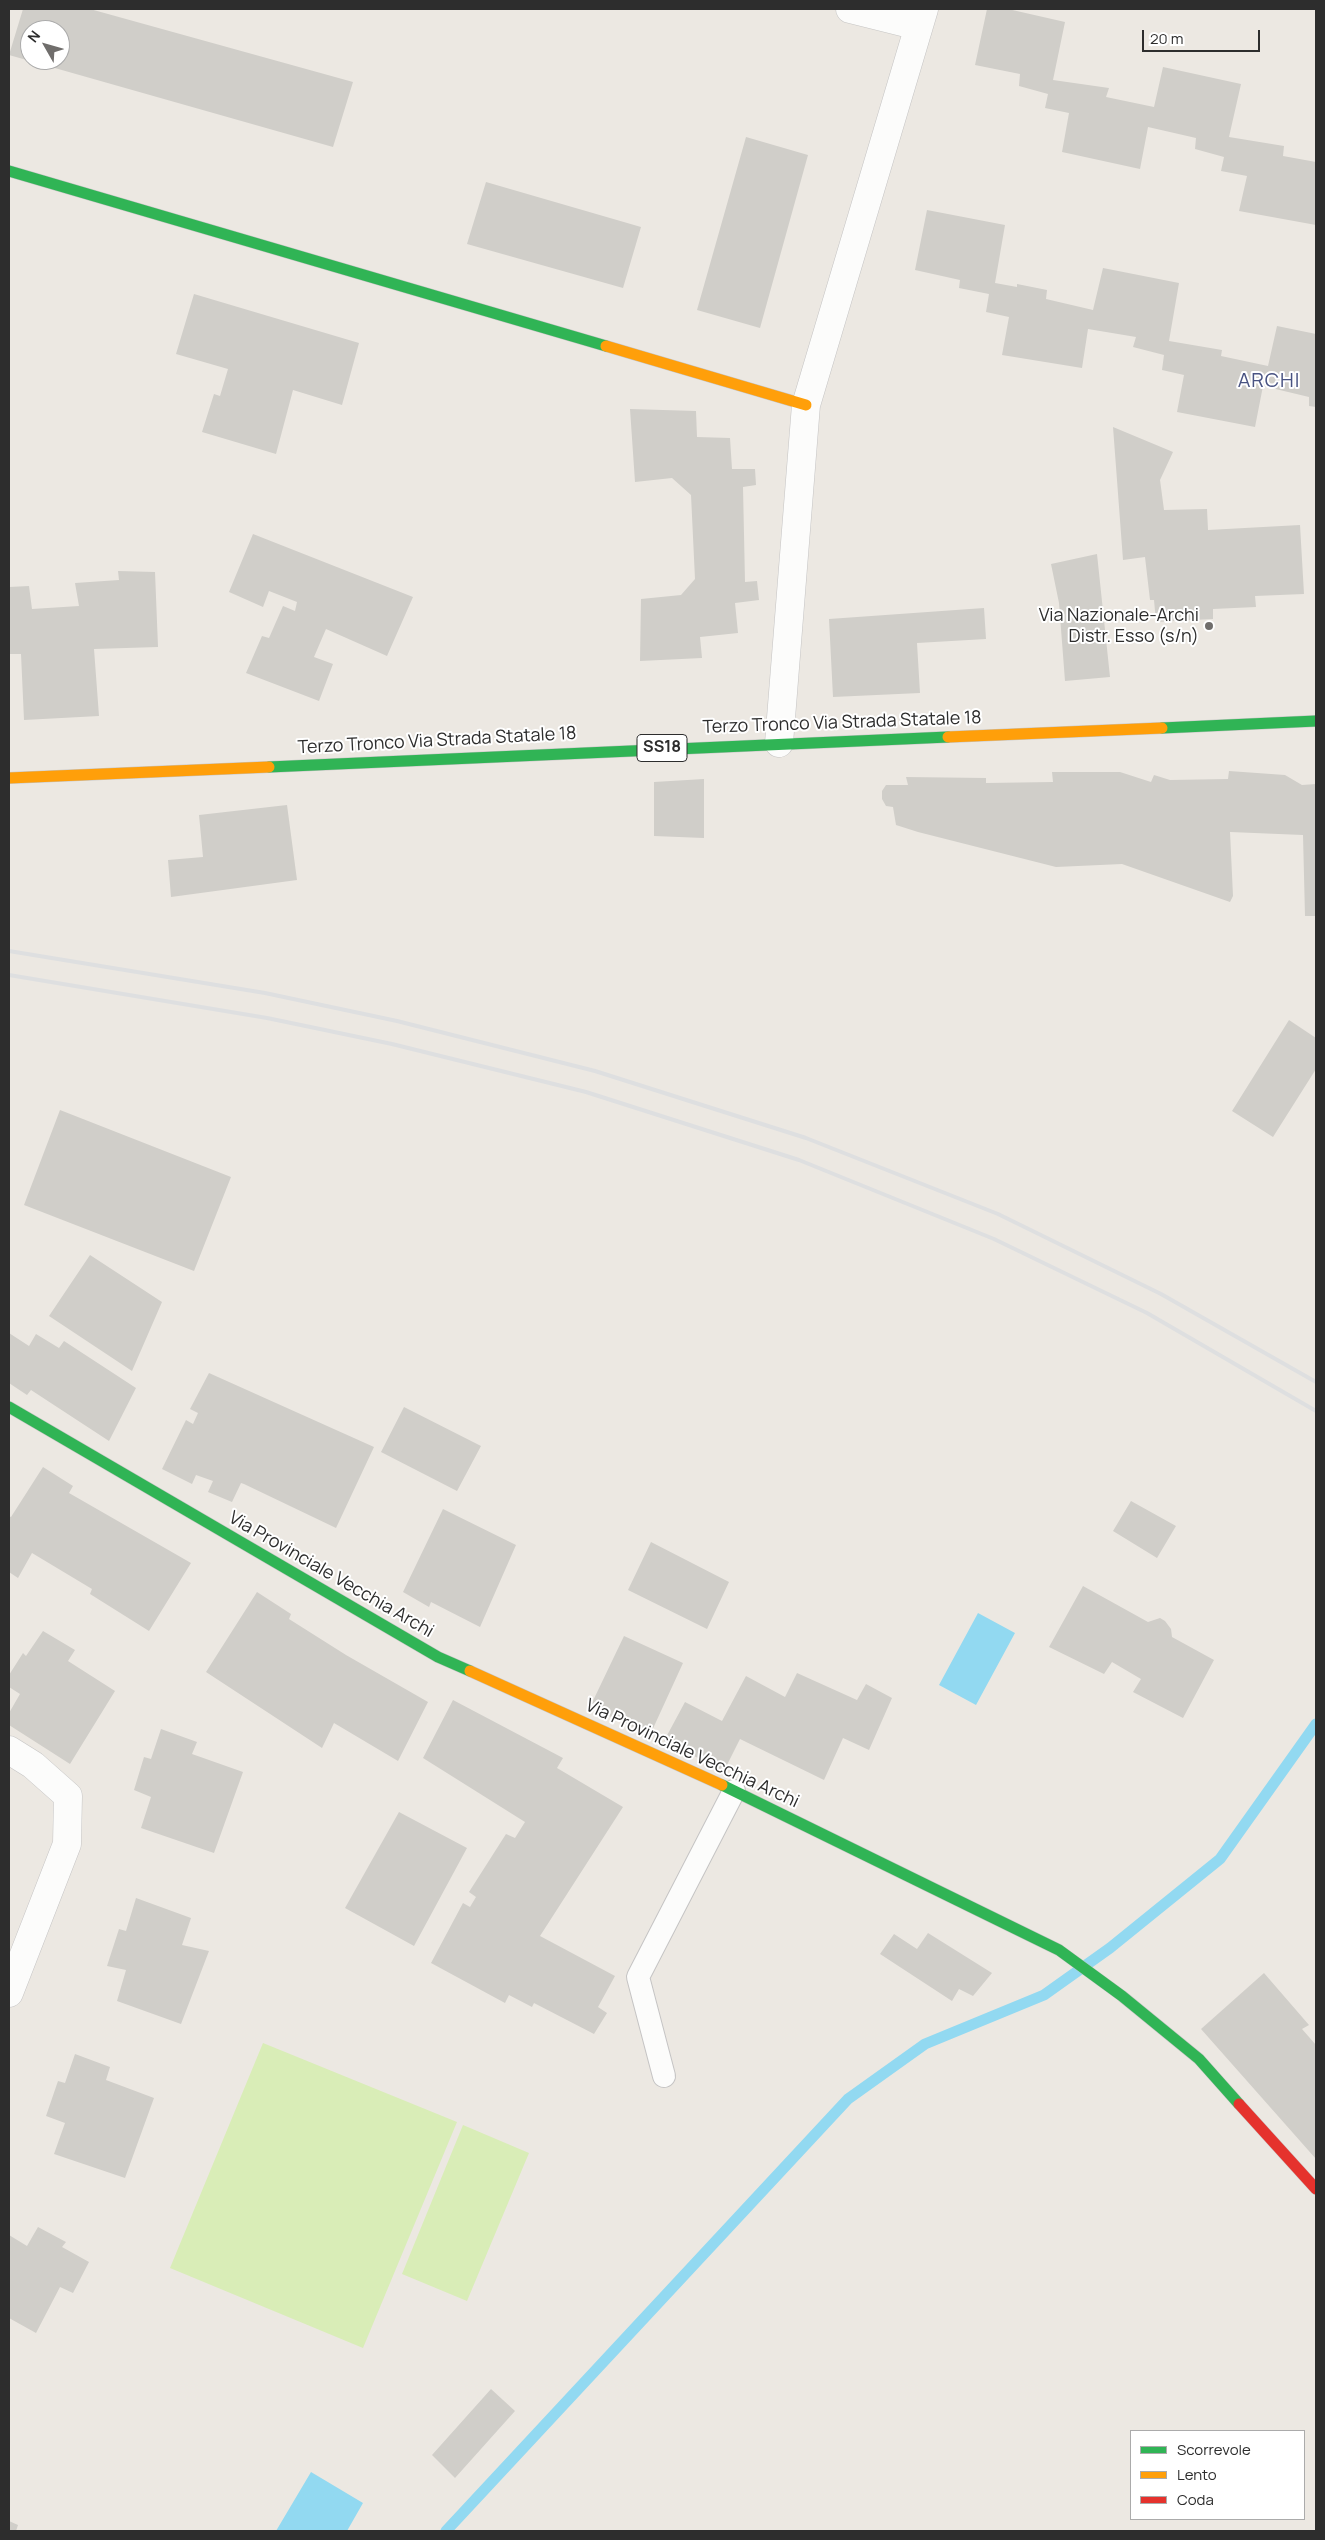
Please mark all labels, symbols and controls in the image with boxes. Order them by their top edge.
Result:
north arrow [20,20,70,70]
scale bar [1145,20,1262,52]
text: N [23,26,44,46]
text: 20 m [1150,28,1183,49]
district label: ARCHI [1237,369,1301,393]
place label: Via Nazionale-Archi Distr. Esso (s/n) [1039,605,1199,648]
marker: Via Nazionale-Archi Distr. Esso (s/n) [1203,620,1215,632]
street label: Terzo Tronco Via Strada Statale 18 [702,707,982,739]
street label: Terzo Tronco Via Strada Statale 18 [297,723,577,759]
road number: SS18 [637,734,687,761]
street label: Via Provinciale Vecchia Archi [225,1507,437,1643]
street label: Via Provinciale Vecchia Archi [582,1695,802,1813]
legend [1130,2430,1305,2520]
text: Scorrevole [1177,2439,1251,2460]
text: Lento [1177,2464,1217,2485]
text: Coda [1177,2489,1214,2510]

